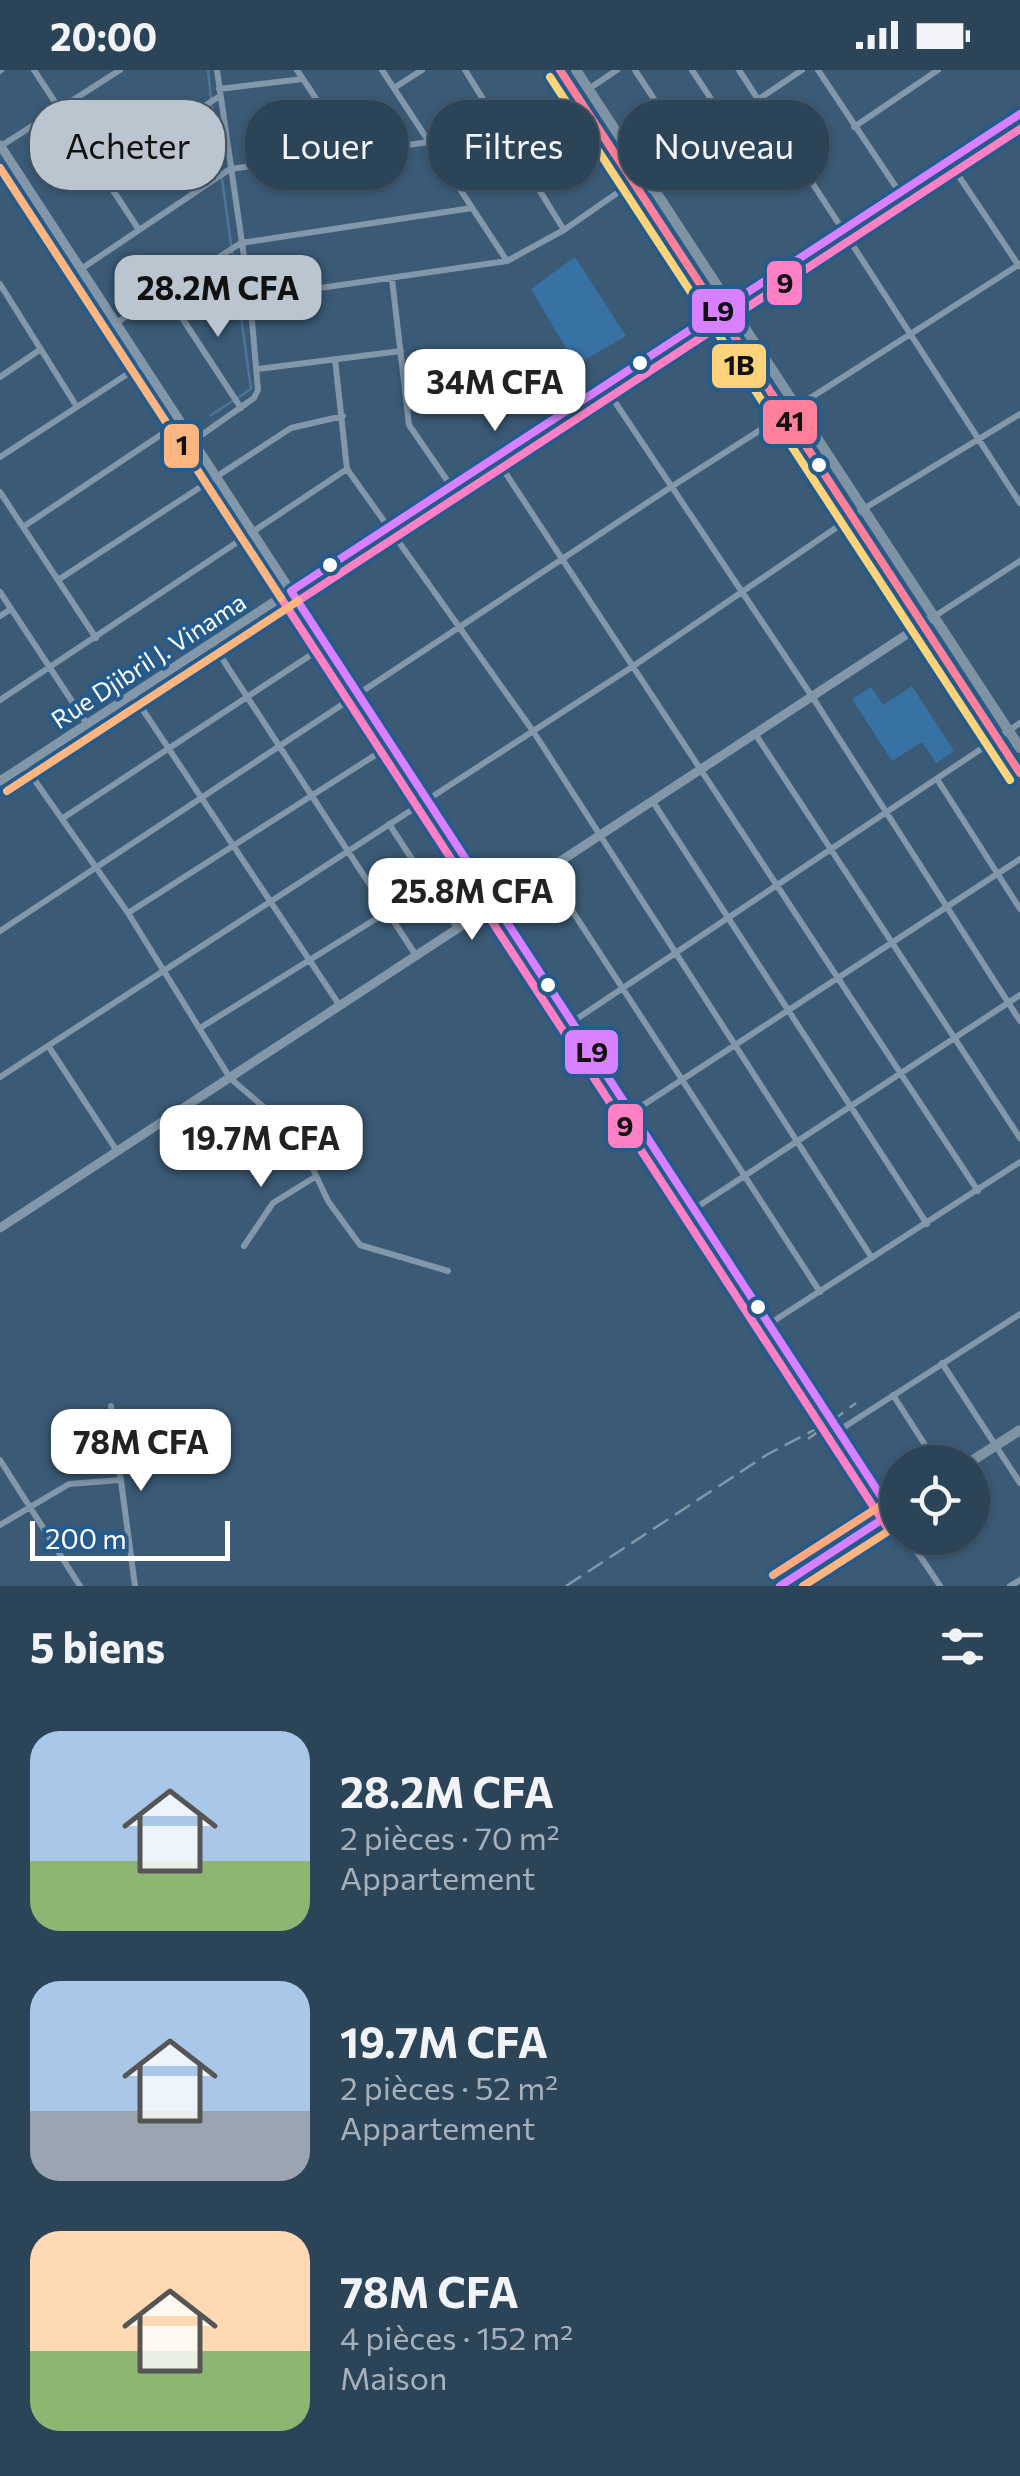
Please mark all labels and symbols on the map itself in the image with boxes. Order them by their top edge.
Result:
pin: 28.2M CFA [104,255,332,340]
line badge: 9 [765,259,804,307]
text: 9 [776,265,794,299]
line badge: L9 [690,287,747,335]
text: L9 [702,293,734,327]
line badge: 1B [710,342,768,390]
text: 1B [723,347,755,381]
pin: 34M CFA [403,349,587,434]
unlabelled marker [630,353,650,373]
line badge: 41 [761,398,819,446]
text: 41 [775,403,805,437]
line badge: 1 [162,422,201,470]
text: 1 [176,427,188,461]
unlabelled marker [809,455,829,475]
unlabelled marker [320,555,340,575]
street label: Rue Djibril J. Vinama [45,586,251,734]
pin: 25.8M CFA [358,858,586,943]
unlabelled marker [538,975,558,995]
line badge: L9 [563,1028,620,1076]
text: L9 [576,1034,608,1068]
line badge: 9 [606,1102,645,1150]
pin: 19.7M CFA [147,1105,375,1190]
text: 9 [616,1108,634,1142]
unlabelled marker [748,1297,768,1317]
pin: 78M CFA [49,1409,233,1494]
scale bar [30,1516,230,1560]

